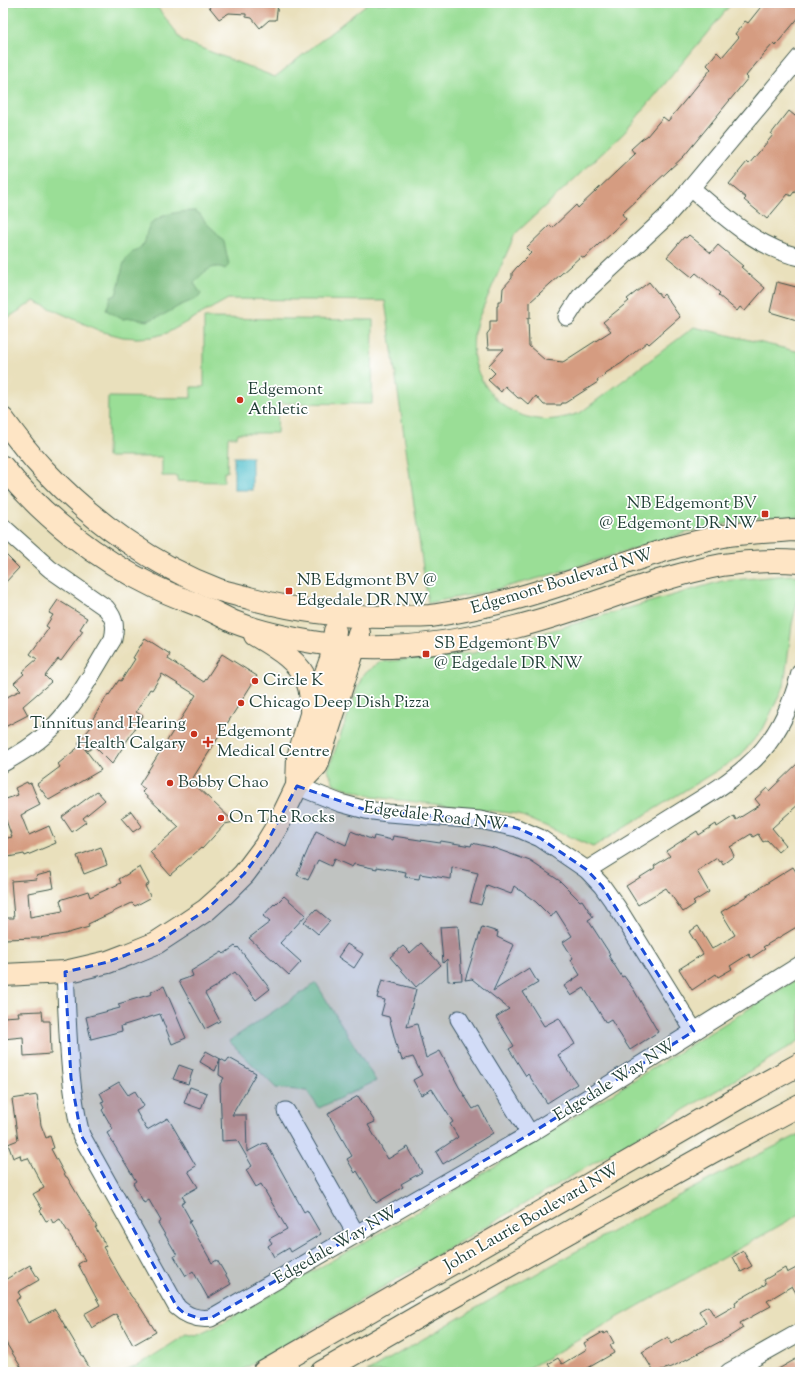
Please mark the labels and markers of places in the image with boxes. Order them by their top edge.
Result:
place label: Edgemont Athletic [248,378,323,422]
marker: Edgemont Athletic [235,395,245,405]
place label: NB Edgemont BV @ Edgemont DR NW [599,492,757,536]
marker: NB Edgemont BV @ Edgemont DR NW [760,509,770,519]
place label: NB Edgmont BV @ Edgedale DR NW [297,569,437,613]
marker: NB Edgmont BV @ Edgedale DR NW [284,586,294,596]
place label: SB Edgemont BV @ Edgedale DR NW [434,632,583,676]
marker: SB Edgemont BV @ Edgedale DR NW [421,649,431,659]
place label: Circle K [263,669,324,693]
marker: Circle K [250,676,260,686]
place label: Chicago Deep Dish Pizza [249,691,430,715]
marker: Chicago Deep Dish Pizza [236,698,246,708]
place label: Tinnitus and Hearing Health Calgary [30,712,187,756]
place label: Edgemont Medical Centre [217,720,330,764]
marker: Tinnitus and Hearing Health Calgary [189,729,199,739]
marker: Edgemont Medical Centre [202,736,214,748]
place label: Bobby Chao [178,771,268,795]
marker: Bobby Chao [165,778,175,788]
place label: On The Rocks [229,806,335,830]
marker: On The Rocks [216,813,226,823]

